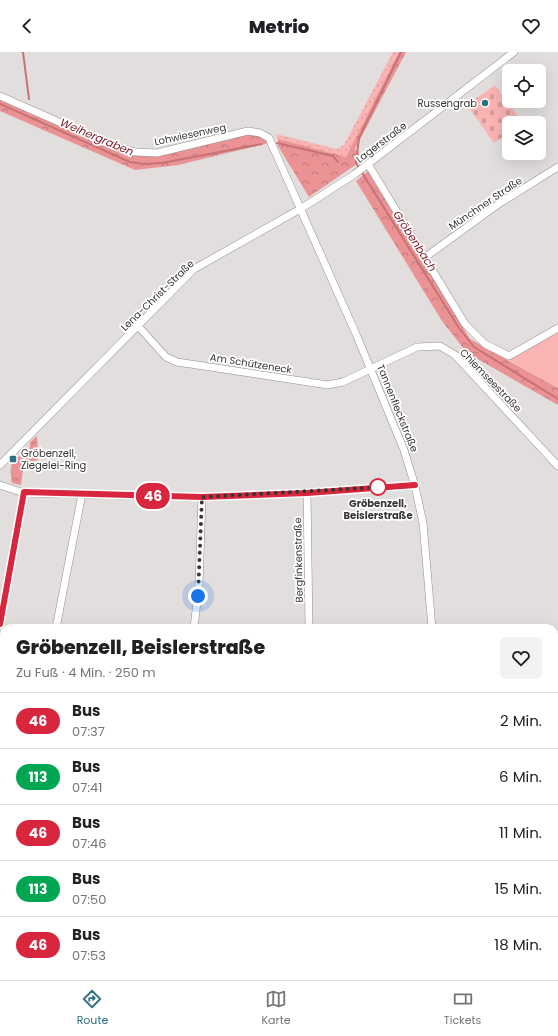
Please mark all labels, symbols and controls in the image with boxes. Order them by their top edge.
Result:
text: Metrio [249,14,309,39]
icon: back [16,15,38,37]
icon: heart [520,15,542,37]
map controls [502,64,546,160]
button: locate [502,64,546,108]
place label: Russengrab [417,96,477,111]
marker: Russengrab [480,98,490,108]
water label: Weihergraben [58,114,136,160]
button: layers [502,116,546,160]
street label: Lagerstraße [353,118,410,166]
street label: Lohwiesenweg [153,120,227,149]
street label: Münchner Straße [445,173,525,234]
water label: Gröbenbach [389,207,441,275]
street label: Lena-Christ-Straße [117,256,197,334]
street label: Chiemseestraße [456,345,525,415]
street label: Am Schützeneck [209,350,294,377]
street label: Tannenfleckstraße [373,362,422,454]
place label: Gröbenzell, Ziegelei-Ring [21,446,86,473]
marker: Gröbenzell, Ziegelei-Ring [8,454,18,464]
marker: Gröbenzell, Beislerstraße [369,478,387,496]
line badge: 46 [135,483,171,509]
text: 46 [144,486,162,506]
place label: Gröbenzell, Beislerstraße [343,496,413,523]
street label: Bergfinkenstraße [290,517,307,603]
your location [188,586,208,606]
text: Gröbenzell, Beislerstraße [16,634,265,661]
button: heart [500,637,542,679]
text: Zu Fuß · 4 Min. · 250 m [16,663,156,682]
text: Bus [72,700,100,721]
text: 2 Min. [500,710,542,731]
text: 46 [29,711,47,731]
text: 07:37 [72,722,105,741]
text: Bus [72,756,100,777]
text: 6 Min. [499,766,542,787]
text: 113 [29,767,48,787]
text: 07:41 [72,778,102,797]
text: Bus [72,812,100,833]
text: 11 Min. [499,822,542,843]
text: 46 [29,823,47,843]
text: 07:46 [72,834,106,853]
text: Bus [72,868,100,889]
text: 15 Min. [494,878,542,899]
text: 113 [29,879,48,899]
text: 07:50 [72,890,106,909]
text: Bus [72,924,100,945]
text: 18 Min. [494,934,542,955]
text: 46 [29,935,47,955]
text: 07:53 [72,946,106,965]
tab: Route [77,988,108,1029]
tab: Karte [262,988,290,1029]
tab: Tickets [444,988,481,1029]

